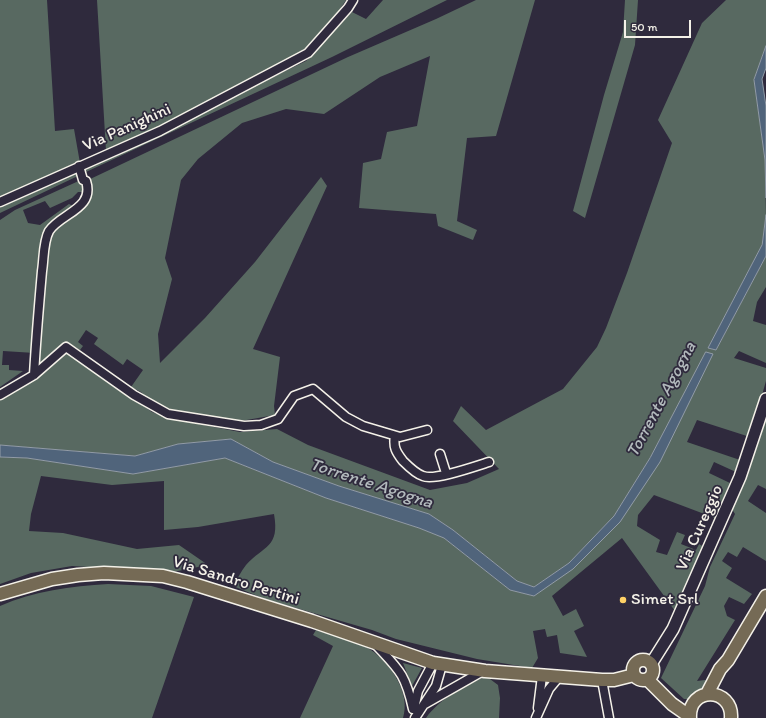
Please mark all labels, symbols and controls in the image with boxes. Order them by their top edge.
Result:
scale bar [626,12,693,38]
text: 50 m [631,20,657,34]
street label: Via Panighini [80,99,174,157]
water label: Torrente Agogna [622,338,702,462]
water label: Torrente Agogna [307,454,435,514]
street label: Via Cureggio [672,482,728,574]
street label: Via Sandro Pertini [170,552,302,610]
place label: Simet Srl [631,590,699,610]
marker: Simet Srl [618,595,628,605]

